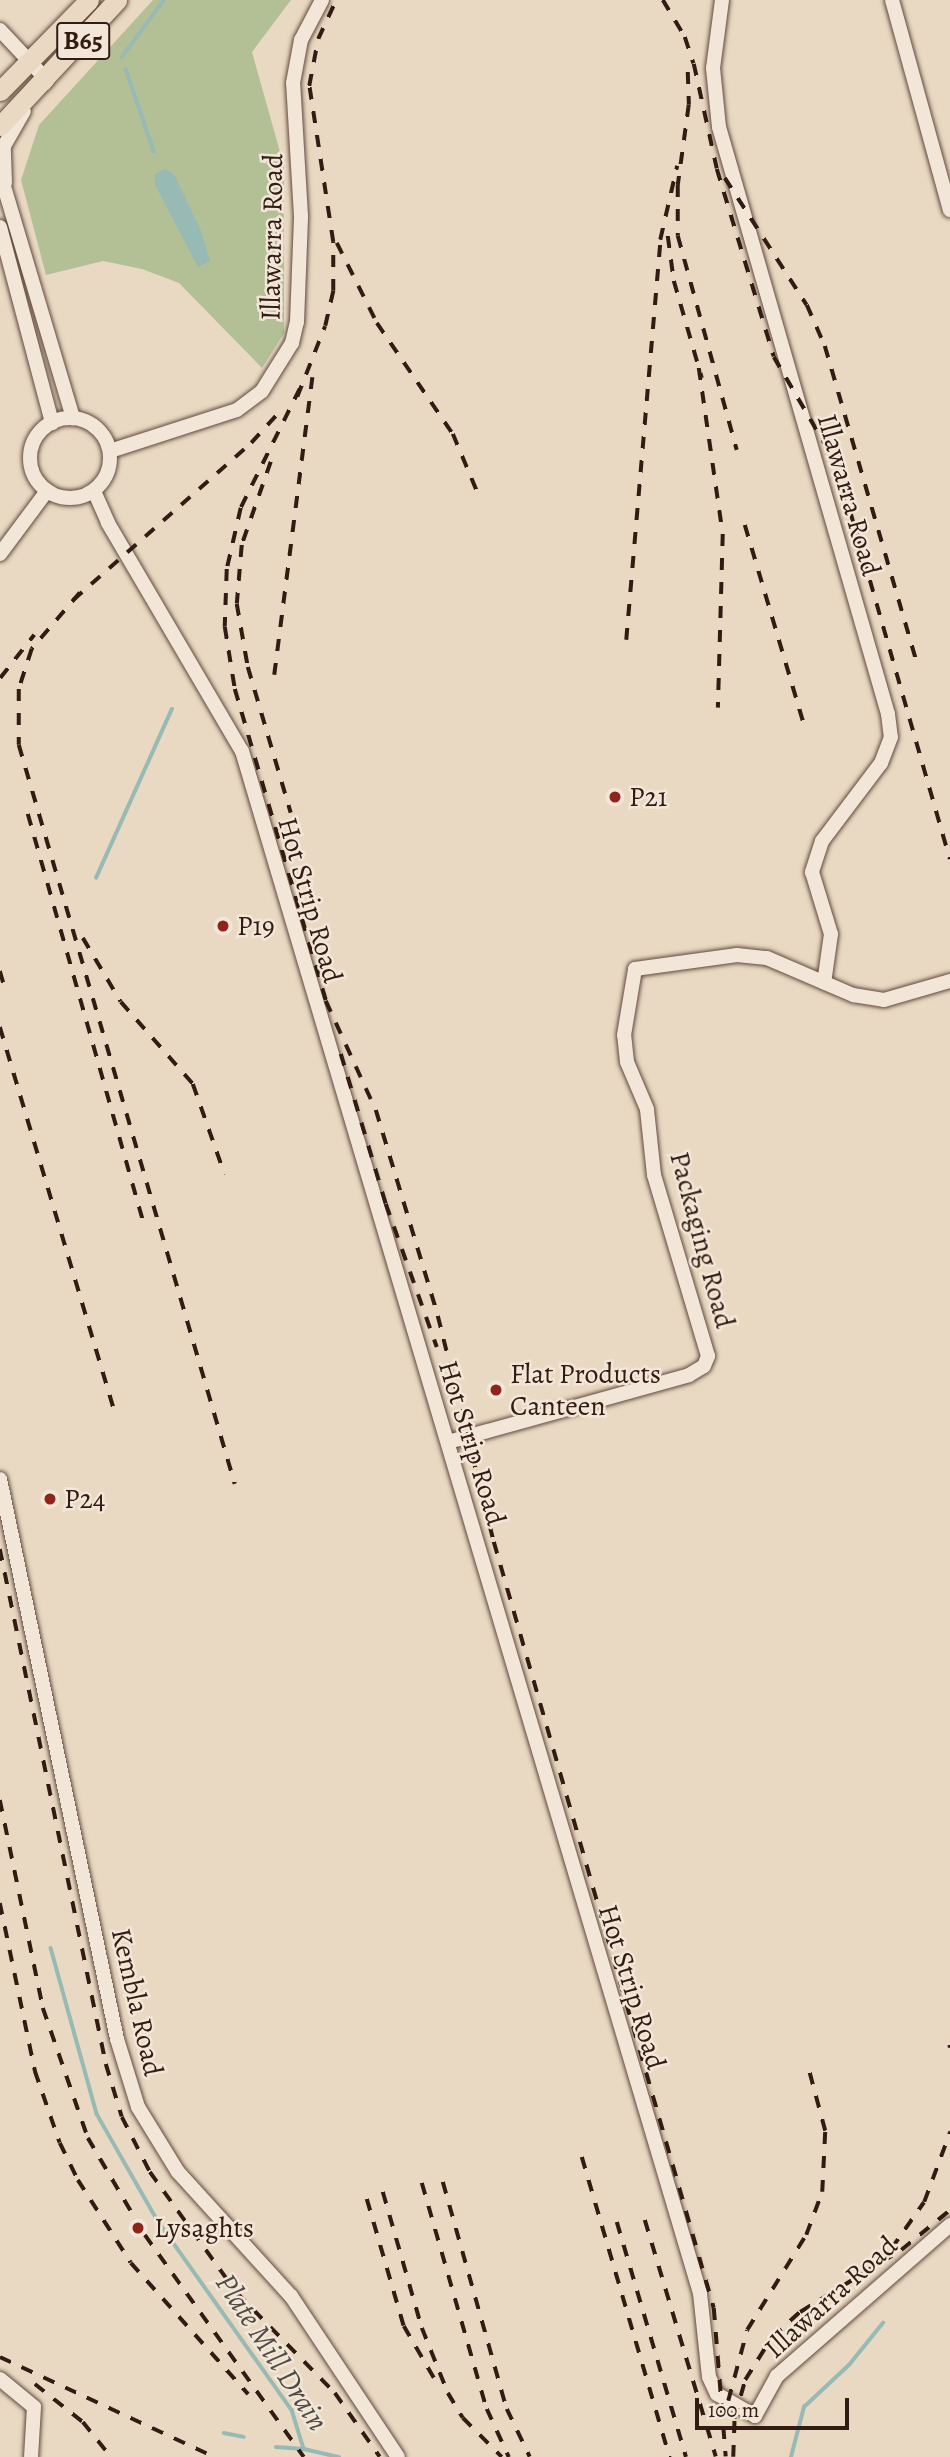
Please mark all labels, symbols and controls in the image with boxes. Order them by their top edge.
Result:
road number: B65 [55,18,111,64]
street label: Illawarra Road [254,153,290,321]
street label: Illawarra Road [810,410,888,580]
place label: P21 [629,780,667,814]
marker: P21 [607,789,623,805]
street label: Hot Strip Road [270,813,350,987]
place label: P19 [237,909,275,943]
marker: P19 [215,918,231,934]
street label: Packaging Road [662,1148,742,1332]
street label: Hot Strip Road [431,1357,513,1529]
place label: Flat Products Canteen [510,1357,661,1423]
marker: Flat Products Canteen [488,1382,504,1398]
place label: P24 [64,1482,105,1516]
marker: P24 [42,1491,58,1507]
street label: Hot Strip Road [591,1901,673,2073]
street label: Kembla Road [104,1925,170,2079]
place label: Lysaghts [154,2211,254,2245]
marker: Lysaghts [128,2218,148,2238]
street label: Illawarra Road [758,2229,904,2365]
water label: Plate Mill Drain [208,2267,336,2437]
scale bar [698,2384,852,2428]
text: 100 m [708,2396,759,2424]

